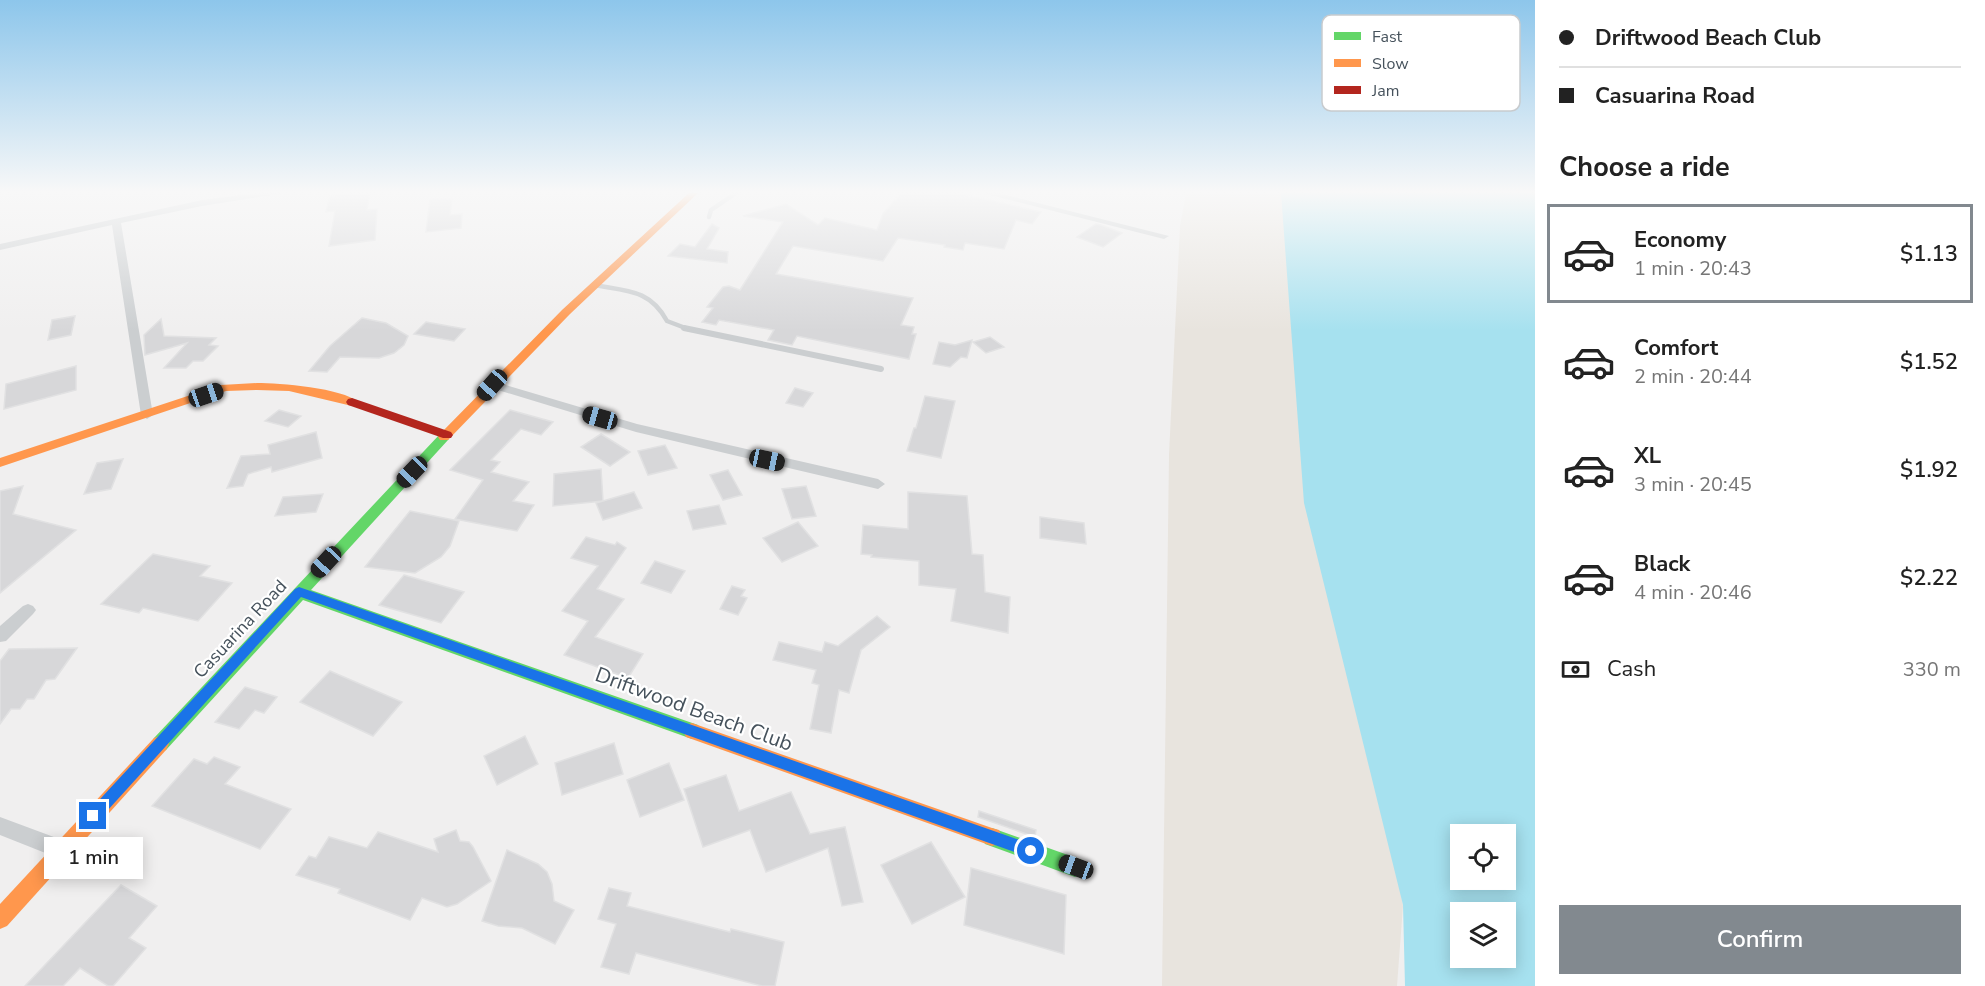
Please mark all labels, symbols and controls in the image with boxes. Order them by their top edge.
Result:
legend [1322,15,1520,111]
text: Driftwood Beach Club [1595,23,1821,53]
text: Fast [1372,26,1403,48]
text: Slow [1372,53,1409,75]
text: Jam [1371,80,1399,102]
text: Casuarina Road [1595,81,1755,111]
text: Choose a ride [1559,149,1730,186]
text: Economy [1634,225,1726,255]
icon: car [1562,227,1616,281]
text: $1.13 [1900,239,1958,269]
text: 1 min · 20:43 [1634,255,1752,282]
text: Comfort [1634,333,1718,363]
icon: car [1562,335,1616,389]
text: $1.52 [1900,347,1958,377]
text: 2 min · 20:44 [1634,363,1752,390]
car [473,366,511,404]
car [186,381,226,409]
car [580,404,620,432]
text: XL [1634,441,1661,471]
icon: car [1562,443,1616,497]
car [748,447,786,473]
car [393,453,431,491]
text: $1.92 [1900,455,1958,485]
text: 3 min · 20:45 [1634,471,1752,498]
car [307,543,345,581]
text: Black [1634,549,1690,579]
icon: car [1562,551,1616,605]
text: $2.22 [1900,563,1958,593]
street label: Casuarina Road [188,575,292,683]
text: 4 min · 20:46 [1634,579,1752,606]
icon: cash [1559,653,1592,686]
text: Cash [1607,654,1656,684]
text: 330 m [1903,656,1961,683]
street label: Driftwood Beach Club [591,660,797,758]
route end [79,802,106,829]
map controls [1450,824,1516,968]
button: locate [1450,824,1516,890]
callout: 1 min [44,837,142,879]
route start [1017,837,1044,864]
text: 1 min [68,844,119,871]
car [1056,852,1096,882]
button: layers [1450,902,1516,968]
button: Confirm [1559,905,1961,974]

